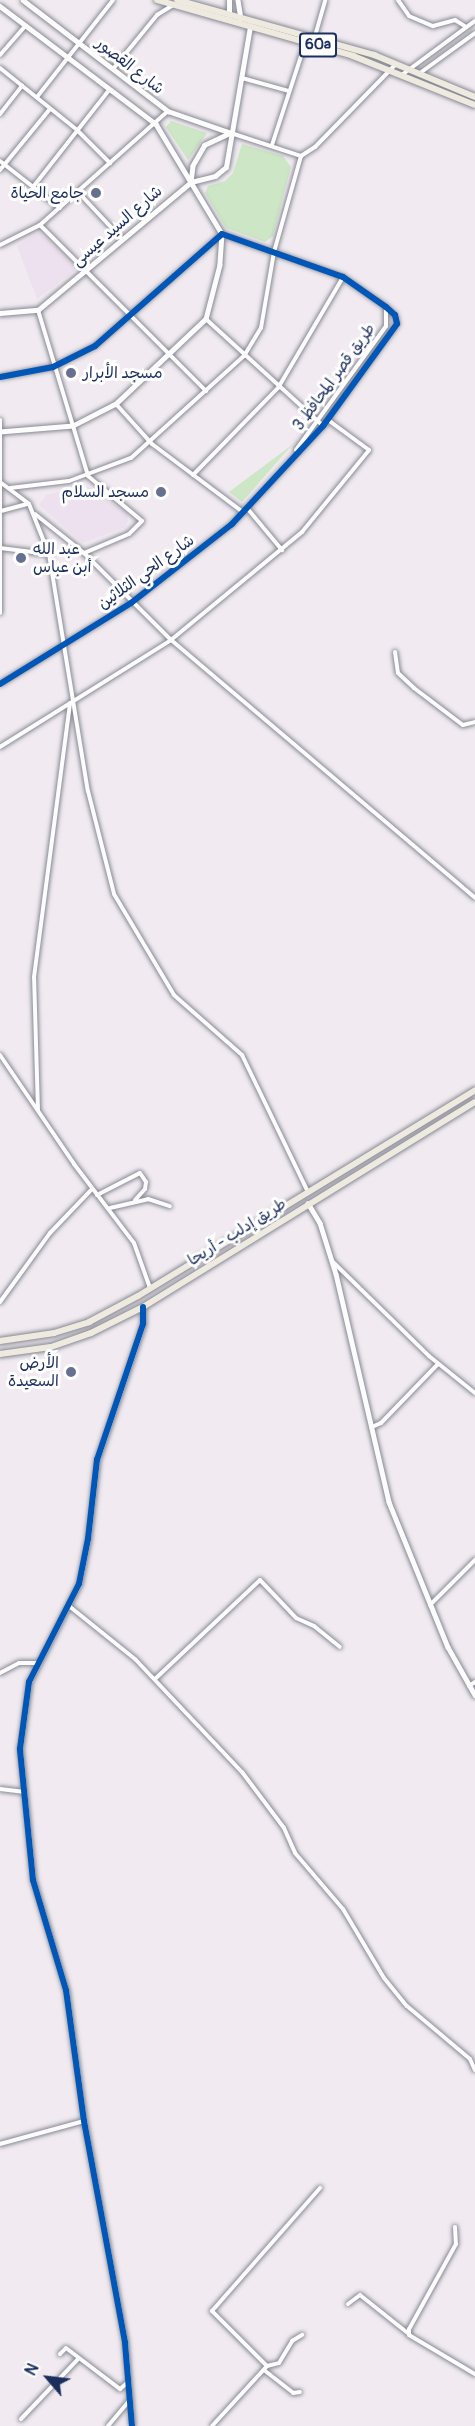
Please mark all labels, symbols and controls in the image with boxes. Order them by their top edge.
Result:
street label: شارع القصور [92,33,168,99]
road number: 60a [298,33,338,57]
street label: شارع السيد عيسى [68,181,166,271]
place label: جامع الحياة [10,183,84,203]
marker: جامع الحياة [89,186,103,200]
street label: طريق قصر المحافظ 3 [289,320,379,434]
place label: مسجد الأبرار [83,363,162,383]
marker: مسجد الأبرار [64,366,78,380]
place label: مسجد السلام [62,482,149,502]
marker: مسجد السلام [154,485,168,499]
street label: شارع الحي الثلاثين [94,531,198,613]
place label: عبد الله أبن عباس [33,539,92,577]
marker: عبد الله أبن عباس [14,551,28,565]
street label: طريق إدلب - أريحا [184,1194,290,1270]
place label: الأرض السعيدة [8,1353,59,1391]
marker: الأرض السعيدة [64,1365,78,1379]
north arrow [18,2348,78,2408]
text: N [21,2360,43,2379]

